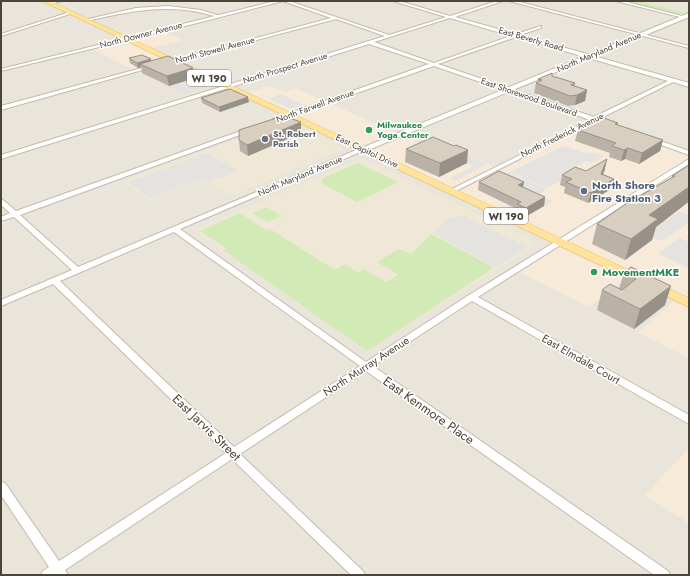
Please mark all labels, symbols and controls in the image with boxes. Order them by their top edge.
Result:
street label: North Downer Avenue [98,18,184,51]
street label: East Beverly Road [497,23,565,54]
street label: North Maryland Avenue [555,28,643,75]
street label: North Stowell Avenue [174,33,256,66]
street label: North Prospect Avenue [241,48,329,87]
road number: WI 190 [187,70,231,86]
street label: East Shorewood Boulevard [479,74,579,119]
street label: North Farwell Avenue [274,85,356,126]
street label: North Frederick Avenue [518,109,606,160]
place label: Milwaukee Yoga Center [376,118,429,141]
marker: Milwaukee Yoga Center [364,125,374,135]
place label: St. Robert Parish [273,127,316,150]
street label: East Capitol Drive [334,130,401,171]
marker: St. Robert Parish [260,134,270,144]
street label: North Maryland Avenue [256,152,344,199]
place label: North Shore Fire Station 3 [592,177,661,206]
marker: North Shore Fire Station 3 [579,186,589,196]
road number: WI 190 [484,208,528,224]
place label: MovementMKE [602,264,679,280]
marker: MovementMKE [589,267,599,277]
street label: East Elmdale Court [539,330,623,388]
street label: North Murray Avenue [320,332,413,400]
street label: East Kenmore Place [379,372,478,449]
street label: East Jarvis Street [168,390,246,466]

